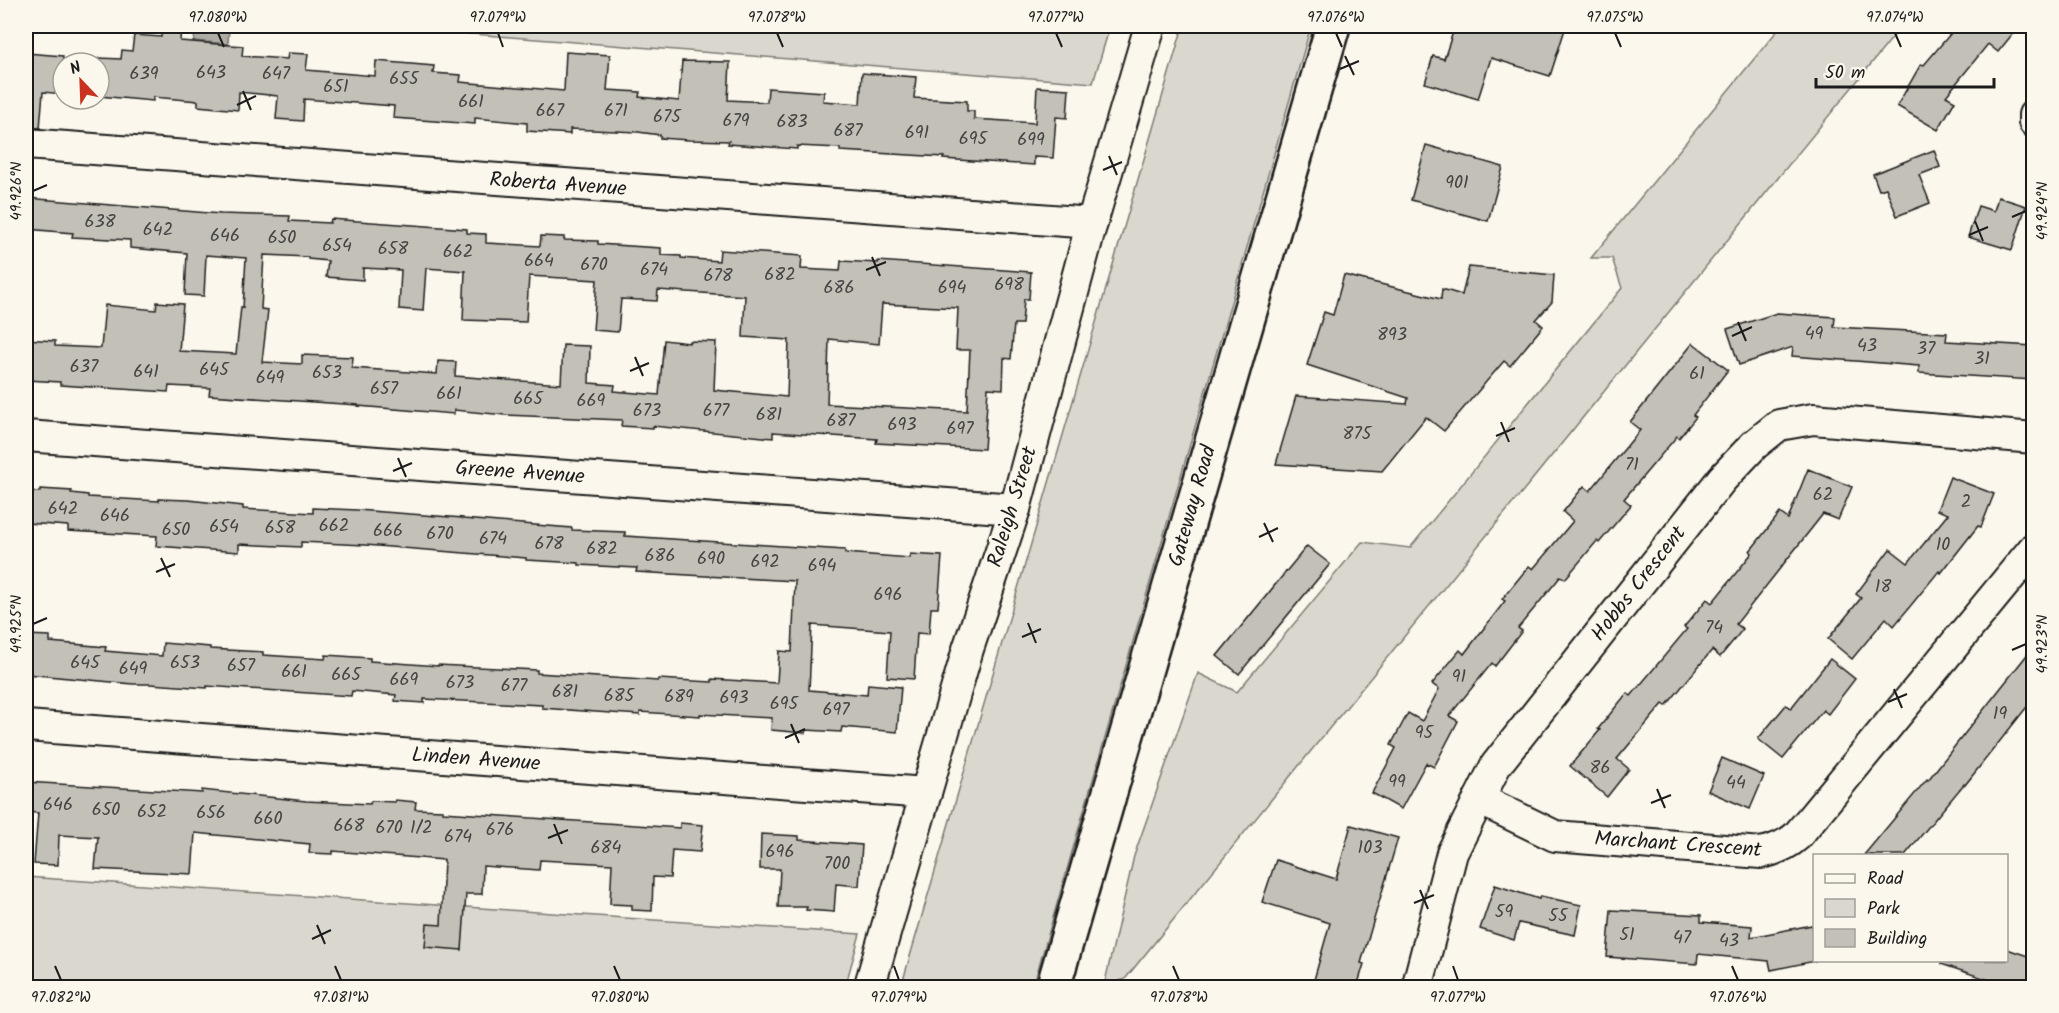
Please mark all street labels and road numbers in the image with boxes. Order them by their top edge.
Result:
street label: Roberta Avenue [488,164,628,206]
street label: Gateway Road [1160,441,1226,570]
street label: Raleigh Street [979,442,1047,571]
street label: Greene Avenue [454,452,586,494]
street label: Hobbs Crescent [1583,518,1695,649]
street label: Linden Avenue [410,739,542,781]
street label: Marchant Crescent [1593,823,1764,867]

